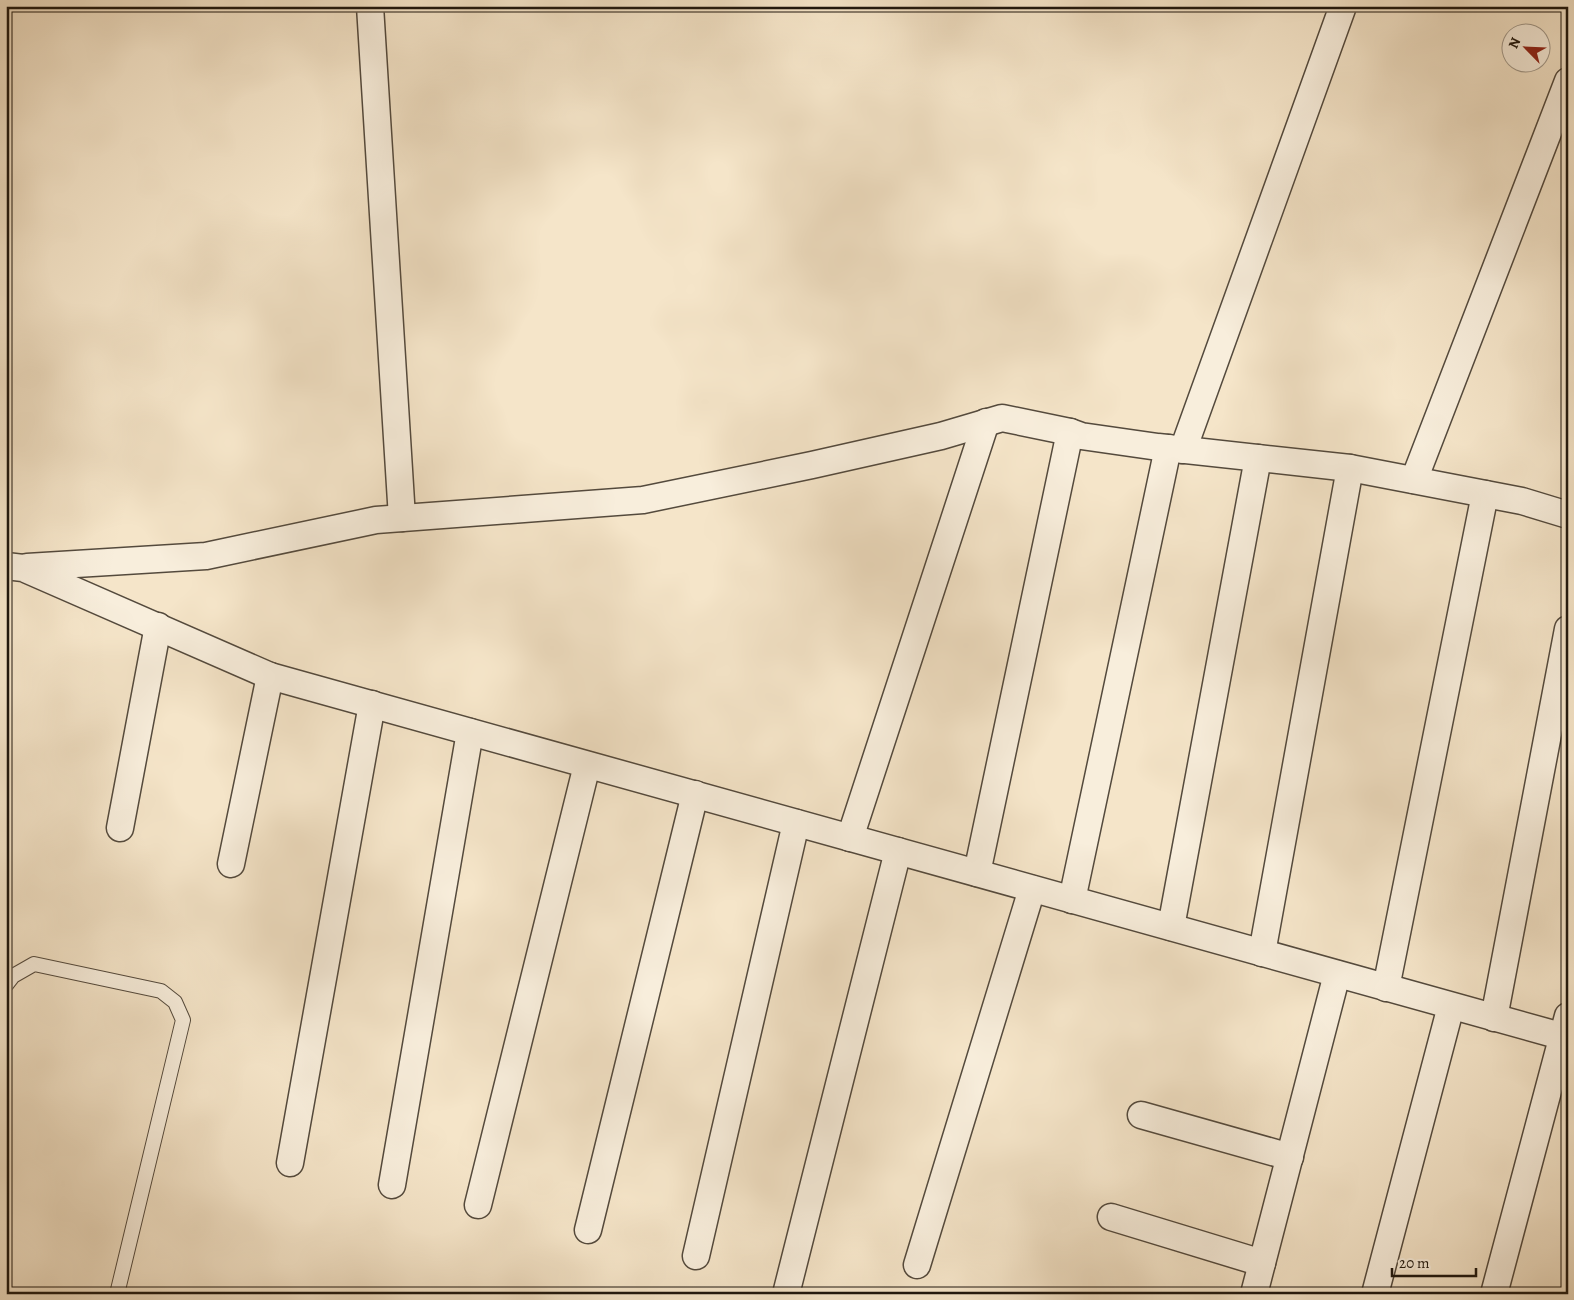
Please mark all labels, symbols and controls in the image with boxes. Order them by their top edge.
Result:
north arrow [1502,22,1552,72]
text: N [1504,34,1525,51]
scale bar [1392,1245,1475,1277]
text: 20 m [1399,1253,1430,1273]

